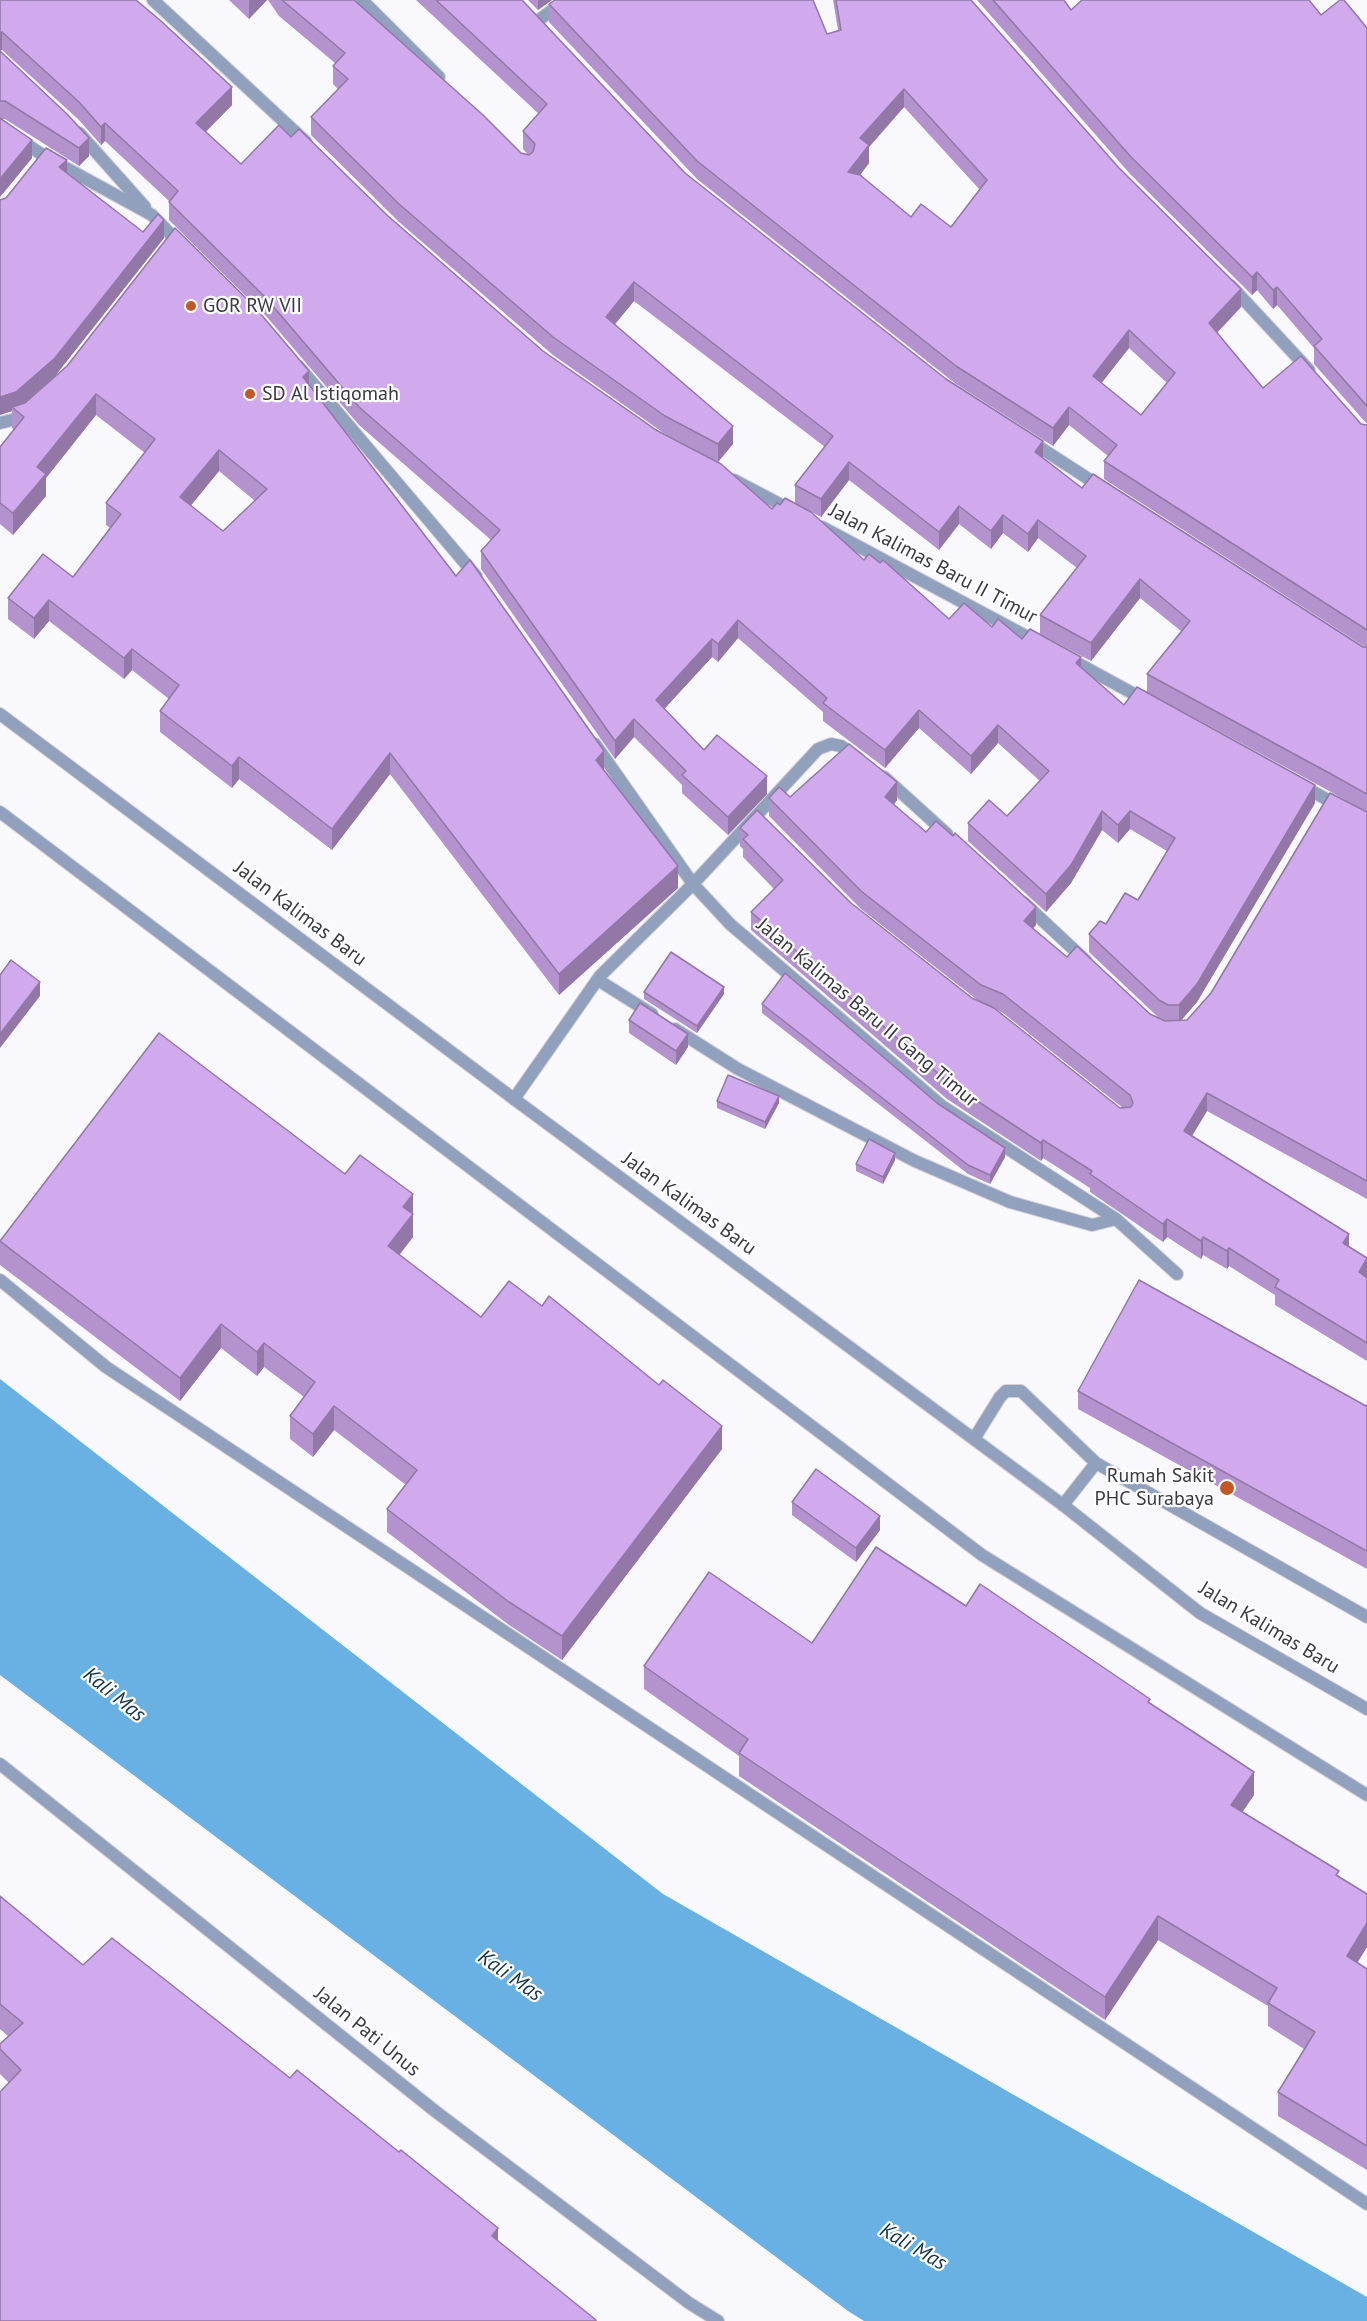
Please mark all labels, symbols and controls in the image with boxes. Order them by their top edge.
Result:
place label: GOR RW VII [203,294,302,318]
marker: GOR RW VII [184,299,198,313]
place label: SD Al Istiqomah [262,382,399,406]
marker: SD Al Istiqomah [243,387,257,401]
street label: Jalan Kalimas Baru II Timur [825,499,1041,629]
street label: Jalan Kalimas Baru [229,856,371,972]
street label: Jalan Kalimas Baru II Gang Timur [751,913,983,1113]
street label: Jalan Kalimas Baru [617,1147,761,1261]
place label: Rumah Sakit PHC Surabaya [1095,1464,1214,1511]
marker: Rumah Sakit PHC Surabaya [1218,1479,1236,1497]
street label: Jalan Kalimas Baru [1194,1577,1344,1679]
water label: Kali Mas [78,1662,150,1728]
water label: Kali Mas [473,1945,547,2007]
street label: Jalan Pati Unus [309,1982,425,2082]
water label: Kali Mas [875,2218,951,2276]

